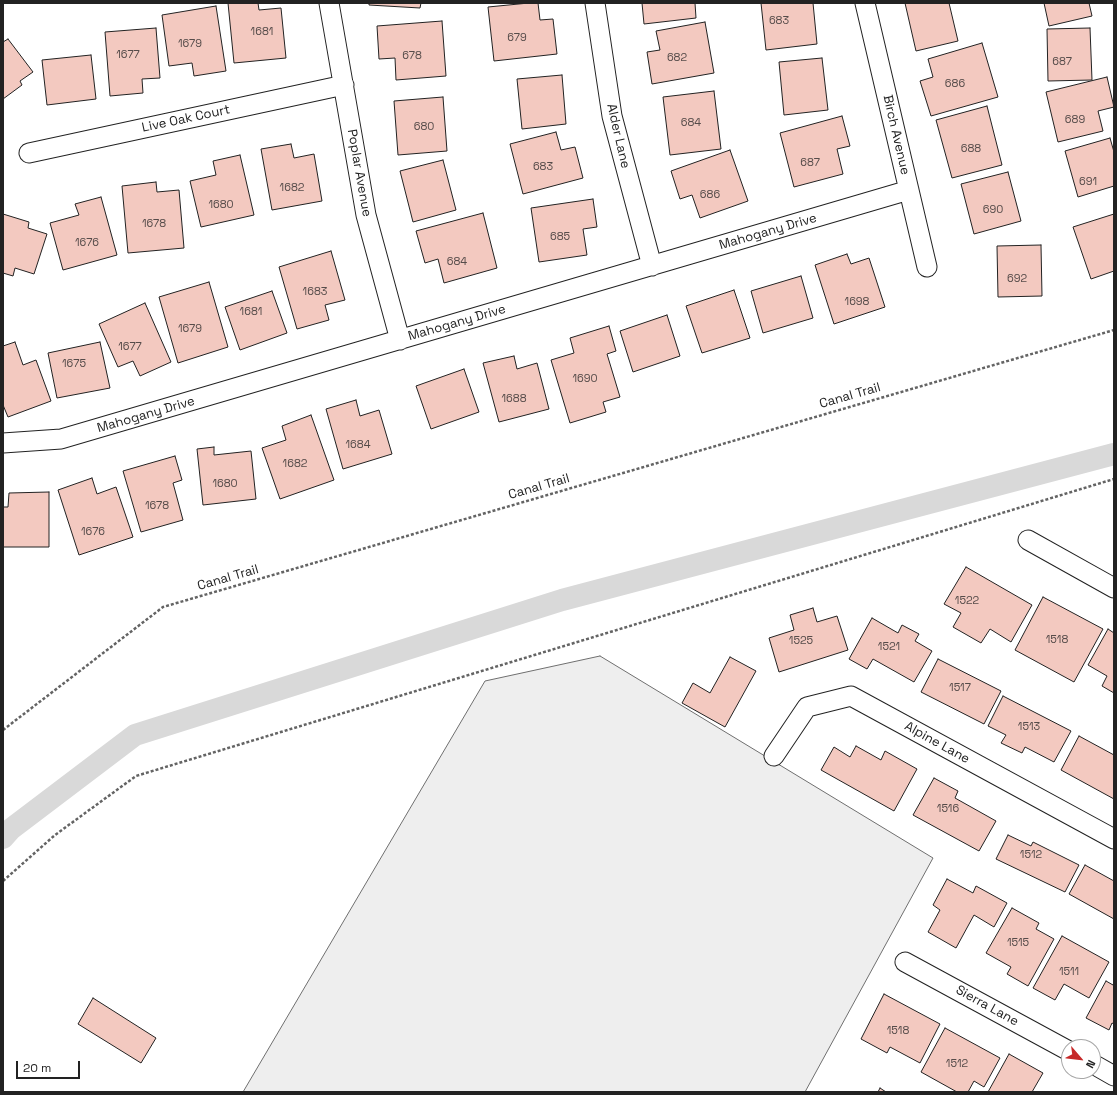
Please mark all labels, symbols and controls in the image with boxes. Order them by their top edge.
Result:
house number: 683 [769,14,789,28]
house number: 1681 [251,25,273,39]
house number: 679 [507,31,527,45]
house number: 1679 [178,37,202,51]
house number: 1677 [116,48,140,62]
house number: 678 [402,49,422,63]
house number: 682 [667,51,687,65]
house number: 687 [1052,55,1072,69]
house number: 686 [945,77,965,91]
street label: Birch Avenue [879,94,913,176]
street label: Live Oak Court [140,102,232,136]
street label: Alder Lane [603,102,633,170]
house number: 689 [1065,113,1085,127]
house number: 684 [681,116,701,130]
house number: 680 [414,120,434,134]
street label: Poplar Avenue [344,128,374,218]
house number: 688 [961,142,981,156]
house number: 687 [800,156,820,170]
house number: 683 [533,160,553,174]
house number: 691 [1079,175,1097,189]
house number: 1682 [280,181,304,195]
house number: 686 [700,188,720,202]
house number: 1680 [208,198,234,212]
house number: 690 [983,203,1003,217]
street label: Mahogany Drive [717,211,819,253]
house number: 1678 [142,217,166,231]
house number: 685 [550,230,570,244]
house number: 1676 [75,236,99,250]
house number: 684 [447,255,467,269]
house number: 692 [1007,272,1027,286]
house number: 1683 [303,285,327,299]
house number: 1698 [845,295,869,309]
street label: Mahogany Drive [406,302,508,344]
house number: 1681 [240,305,262,319]
house number: 1679 [178,322,202,336]
house number: 1677 [118,340,142,354]
house number: 1675 [62,357,86,371]
house number: 1690 [572,372,598,386]
street label: Canal Trail [818,380,882,412]
house number: 1688 [501,392,527,406]
street label: Mahogany Drive [95,394,197,436]
house number: 1684 [345,438,371,452]
house number: 1682 [283,457,307,471]
street label: Canal Trail [507,471,571,503]
house number: 1680 [212,477,238,491]
house number: 1678 [145,499,169,513]
house number: 1676 [81,525,105,539]
street label: Canal Trail [196,562,260,594]
house number: 1522 [955,594,979,608]
house number: 1518 [1046,633,1068,647]
house number: 1525 [789,634,813,648]
house number: 1521 [878,640,900,654]
house number: 1517 [949,681,971,695]
street label: Alpine Lane [902,719,972,767]
house number: 1513 [1018,720,1040,734]
house number: 1516 [937,802,959,816]
house number: 1512 [1020,848,1042,862]
house number: 1515 [1007,936,1029,950]
house number: 1511 [1059,965,1079,979]
street label: Sierra Lane [953,982,1021,1030]
house number: 1518 [887,1024,909,1038]
north arrow [1061,1039,1101,1079]
scale bar [18,1053,82,1079]
house number: 1512 [946,1057,968,1071]
text: N [1083,1058,1099,1071]
text: 20 m [23,1060,51,1076]

